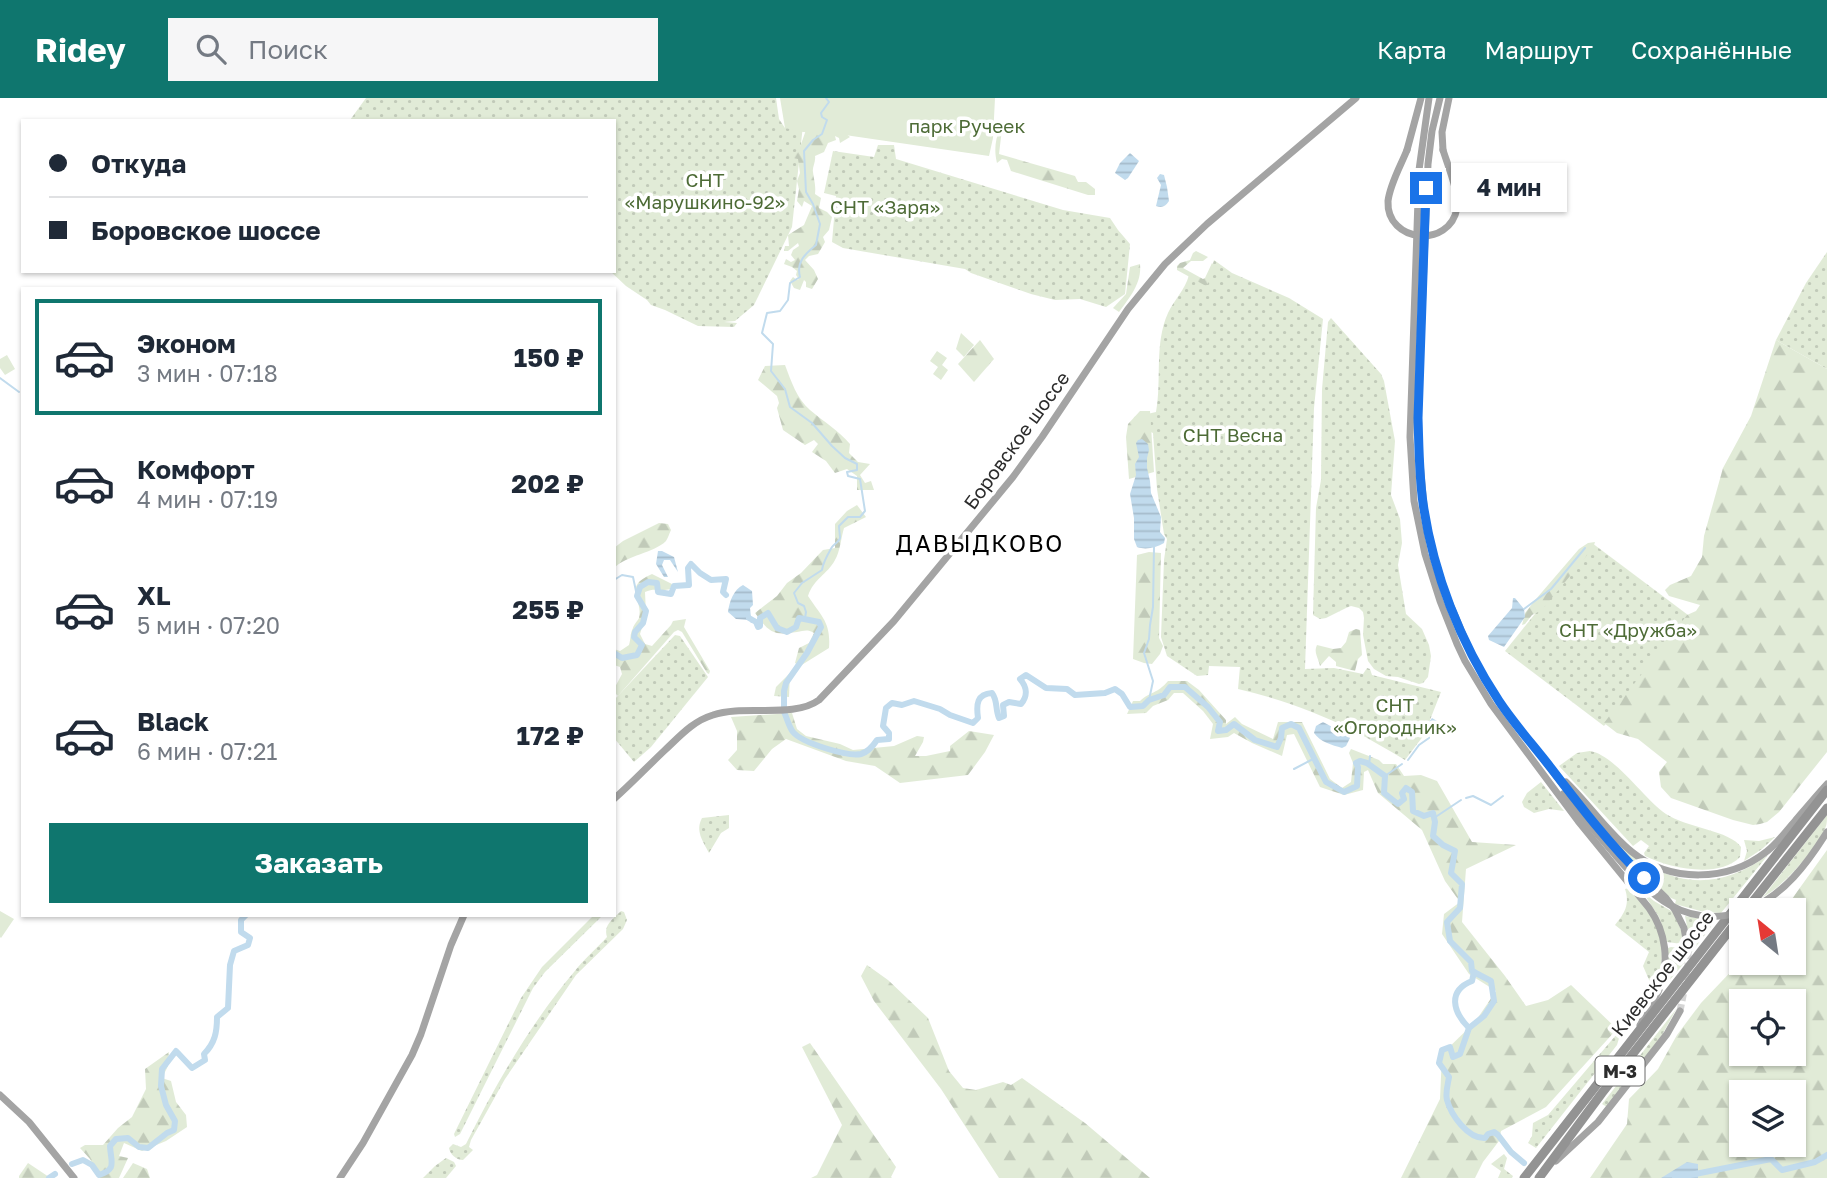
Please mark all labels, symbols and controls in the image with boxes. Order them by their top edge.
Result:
search box [168,18,658,81]
text: Ridey [35,30,126,69]
icon: search [192,30,230,68]
text: Поиск [248,34,328,65]
text: Карта [1377,35,1447,64]
text: Маршрут [1485,35,1593,64]
text: Сохранённые [1631,35,1792,64]
park label: парк Ручеек [909,114,1025,137]
text: Откуда [91,148,186,179]
callout: 4 мин [1450,164,1566,212]
park label: СНТ «Марушкино-92» [625,168,785,213]
route end [1410,172,1442,204]
text: 4 мин [1477,173,1541,201]
park label: СНТ «Заря» [830,195,940,218]
text: Боровское шоссе [91,215,321,246]
icon: car [53,326,116,389]
text: Эконом [137,328,236,359]
text: 150 ₽ [514,342,584,373]
text: 3 мин · 07:18 [137,359,278,387]
street label: Боровское шоссе [958,367,1074,513]
park label: СНТ Весна [1183,423,1283,446]
icon: car [53,452,116,515]
text: Комфорт [137,454,255,485]
text: 202 ₽ [511,468,584,499]
text: 4 мин · 07:19 [137,485,278,513]
district label: ДАВЫДКОВО [896,529,1064,557]
icon: car [53,578,116,641]
text: XL [137,580,171,611]
text: 255 ₽ [512,594,584,625]
text: 5 мин · 07:20 [137,611,280,639]
park label: СНТ «Дружба» [1559,618,1697,641]
park label: СНТ «Огородник» [1333,693,1457,738]
icon: car [53,704,116,767]
text: Black [137,706,209,737]
text: 172 ₽ [517,720,584,751]
text: 6 мин · 07:21 [137,737,278,765]
button: Заказать [49,823,588,903]
route start [1628,862,1660,894]
north arrow [1729,898,1806,975]
map controls [1729,898,1806,1157]
street label: Киевское шоссе [1606,906,1718,1040]
button: locate [1729,989,1806,1066]
road number: М-3 [1596,1056,1644,1086]
button: layers [1729,1080,1806,1157]

